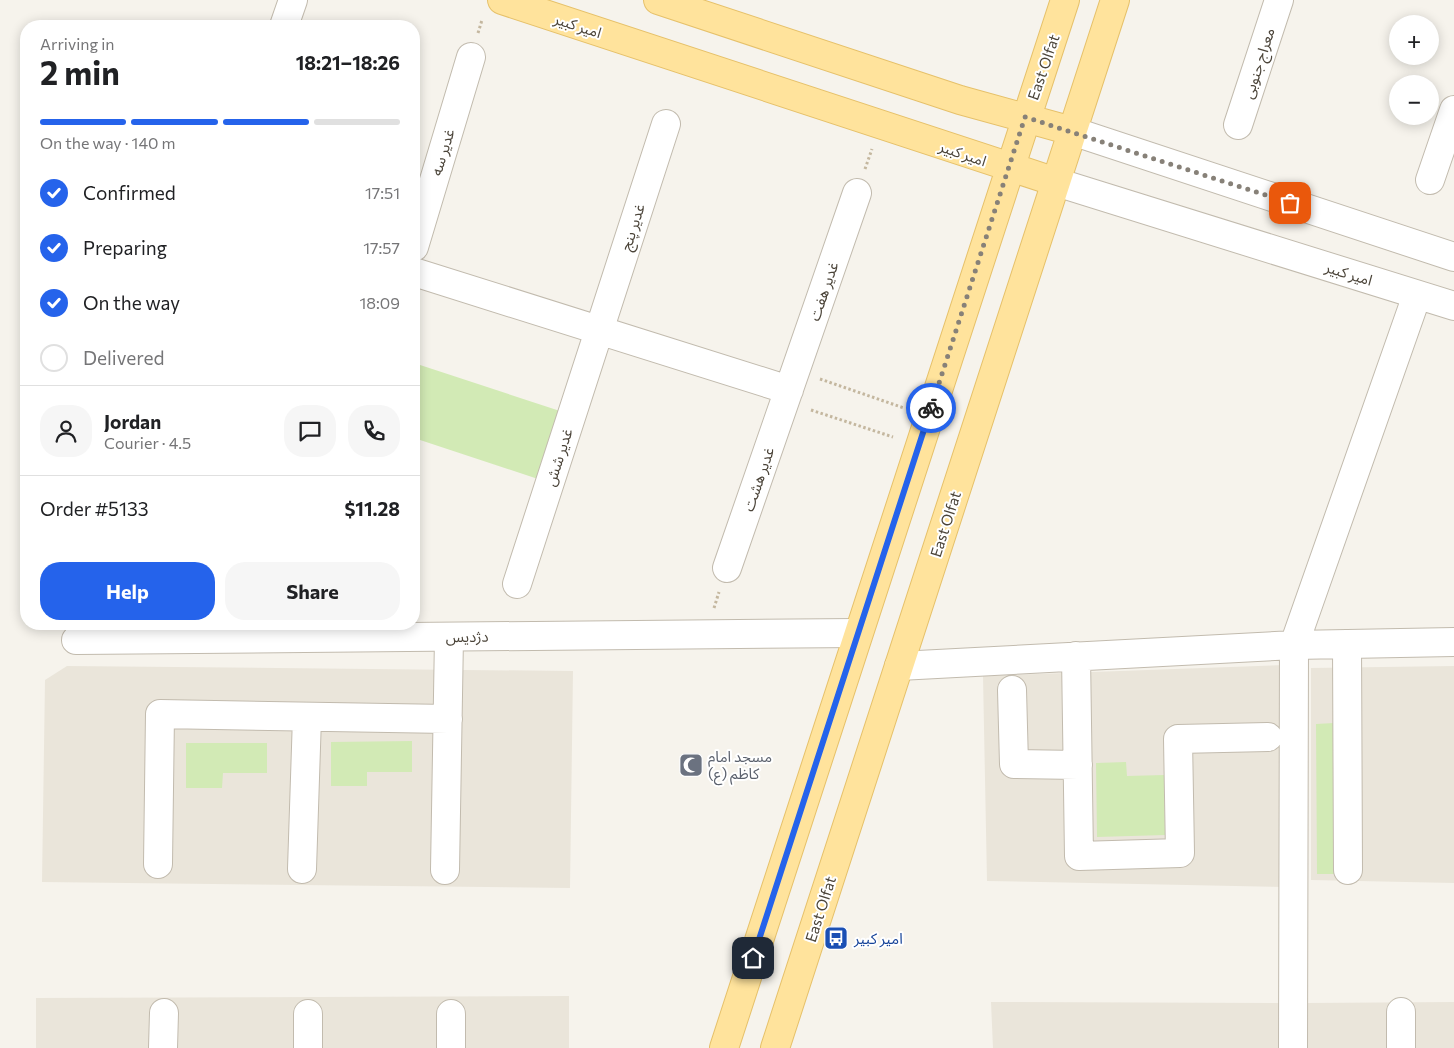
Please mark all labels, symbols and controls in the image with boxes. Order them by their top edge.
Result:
street label: امیر کبیر [551,9,604,42]
map controls [1389,15,1439,125]
button: + [1389,15,1439,65]
street label: معراج جنوبی [1238,25,1282,102]
street label: East Olfat [1023,32,1063,102]
text: Arriving in [40,34,114,53]
text: 18:21–18:26 [296,51,400,74]
text: 2 min [40,52,120,92]
button: − [1389,75,1439,125]
street label: غدیر سه [426,126,459,178]
text: On the way · 140 m [40,133,175,152]
street label: امیر کبیر [936,136,989,170]
icon: check [40,179,68,207]
text: Confirmed [83,181,176,204]
pin [1269,182,1311,224]
text: 17:51 [365,183,400,202]
icon: bag [1276,189,1304,217]
street label: غدیر پنج [616,201,652,254]
icon: check [40,234,68,262]
text: Preparing [83,236,167,259]
text: 17:57 [363,238,400,257]
street label: امیر کبیر [1322,257,1375,290]
street label: غدیر هفت [805,259,843,323]
icon: check [40,289,68,317]
text: On the way [83,291,180,314]
text: 18:09 [360,293,400,312]
text: Delivered [83,346,164,369]
courier [906,383,956,433]
icon: bike [917,394,945,422]
button: person [40,405,92,457]
button: chat [284,405,336,457]
button: phone [348,405,400,457]
text: Jordan [104,410,161,433]
street label: غدیر شش [540,425,577,488]
text: Courier · 4.5 [104,433,191,452]
street label: غدیر هشت [739,444,778,514]
street label: East Olfat [926,489,964,559]
text: Order #5133 [40,497,149,520]
text: $11.28 [344,497,400,520]
button: Help [40,562,215,620]
button: Share [225,562,400,620]
street label: دژدیس [445,627,489,646]
place label: مسجد امام کاظم (ع) [708,747,772,786]
mosque icon: مسجد امام کاظم (ع) [678,752,704,778]
street label: East Olfat [801,874,839,944]
bus stop icon: امیر کبیر [823,925,849,951]
place label: امیر کبیر [853,929,903,948]
pin [732,937,774,979]
icon: home [739,944,767,972]

